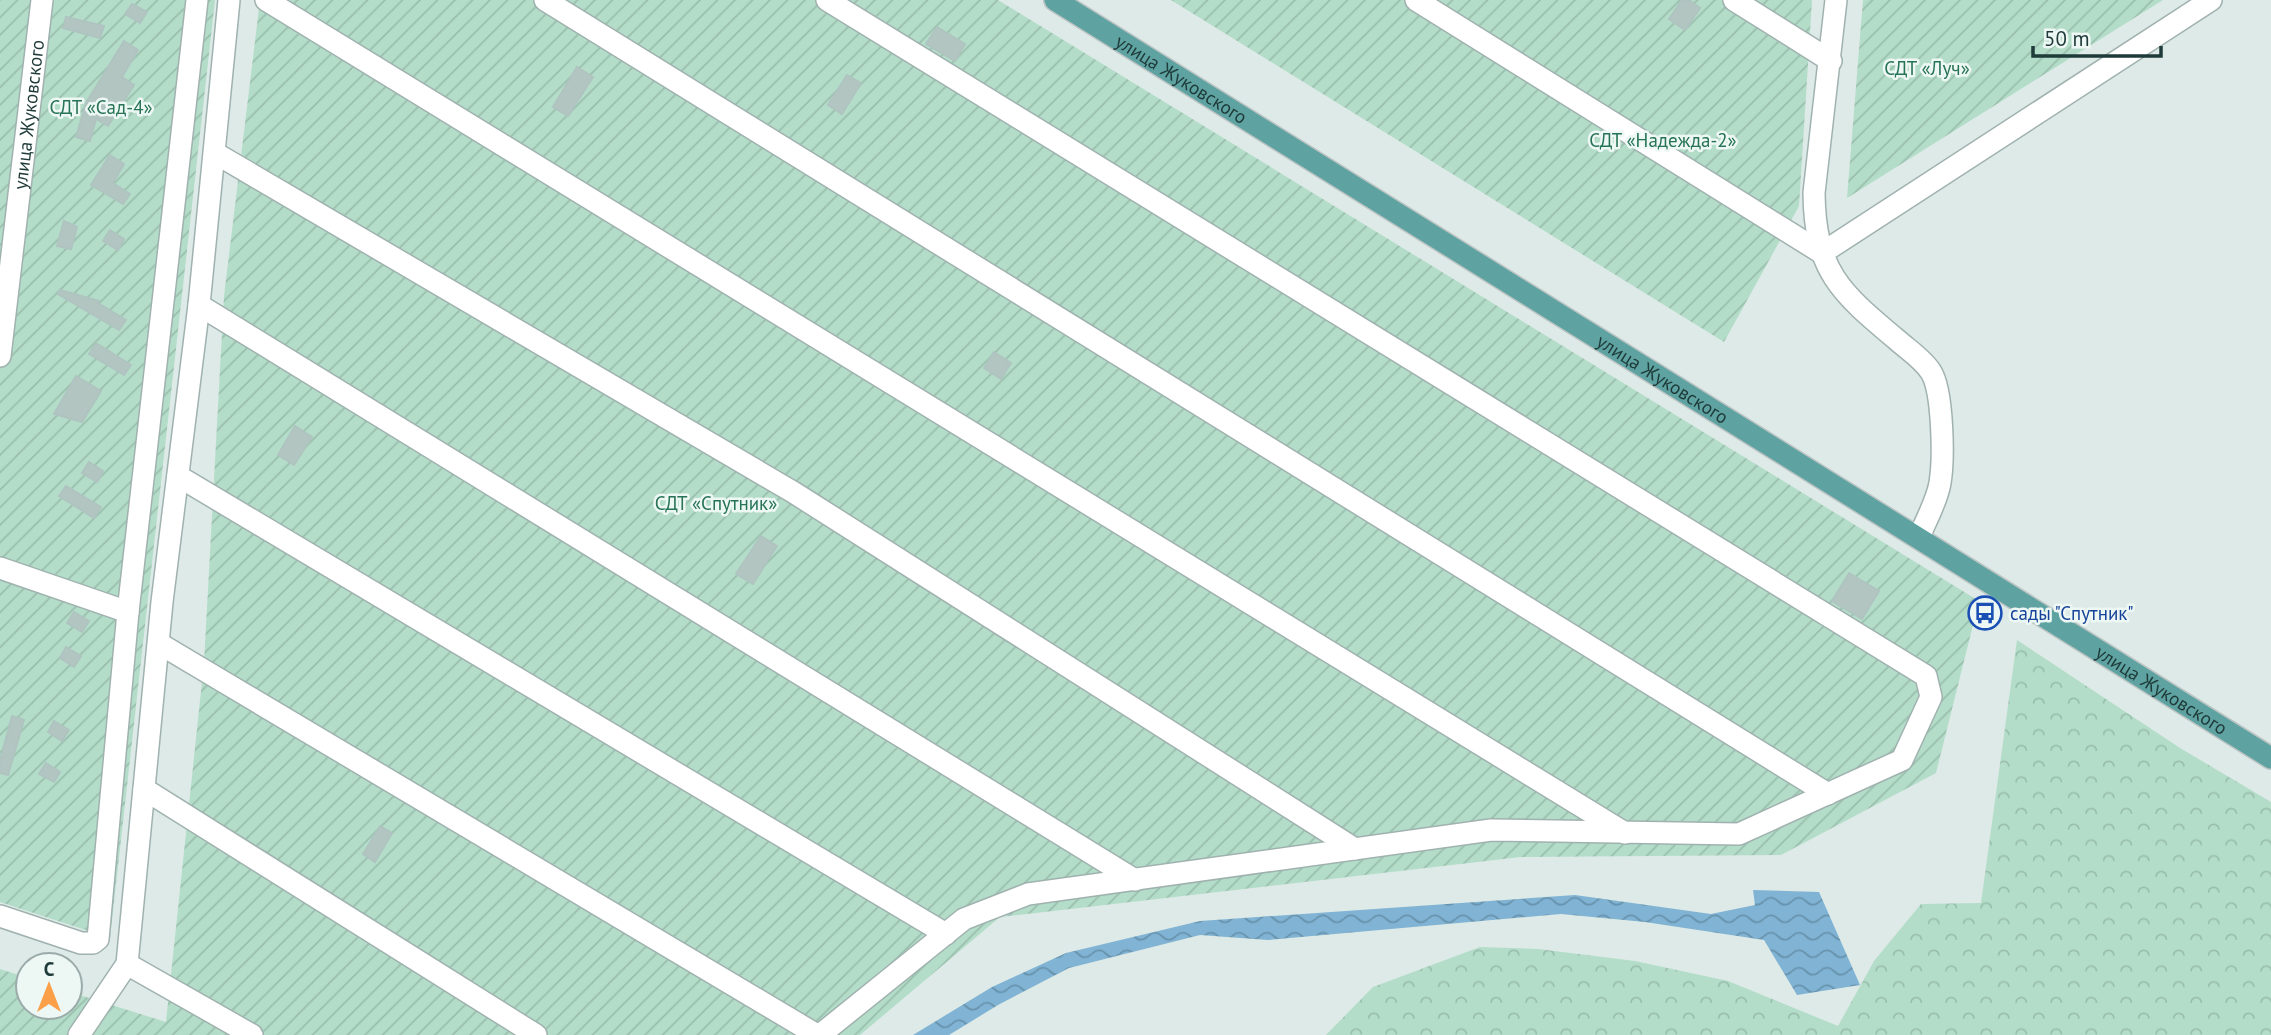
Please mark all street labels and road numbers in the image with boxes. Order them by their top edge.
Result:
street label: улица Жуковского [1111,29,1252,129]
street label: улица Жуковского [8,38,49,191]
street label: улица Жуковского [1592,329,1733,429]
street label: улица Жуковского [2091,640,2232,740]

